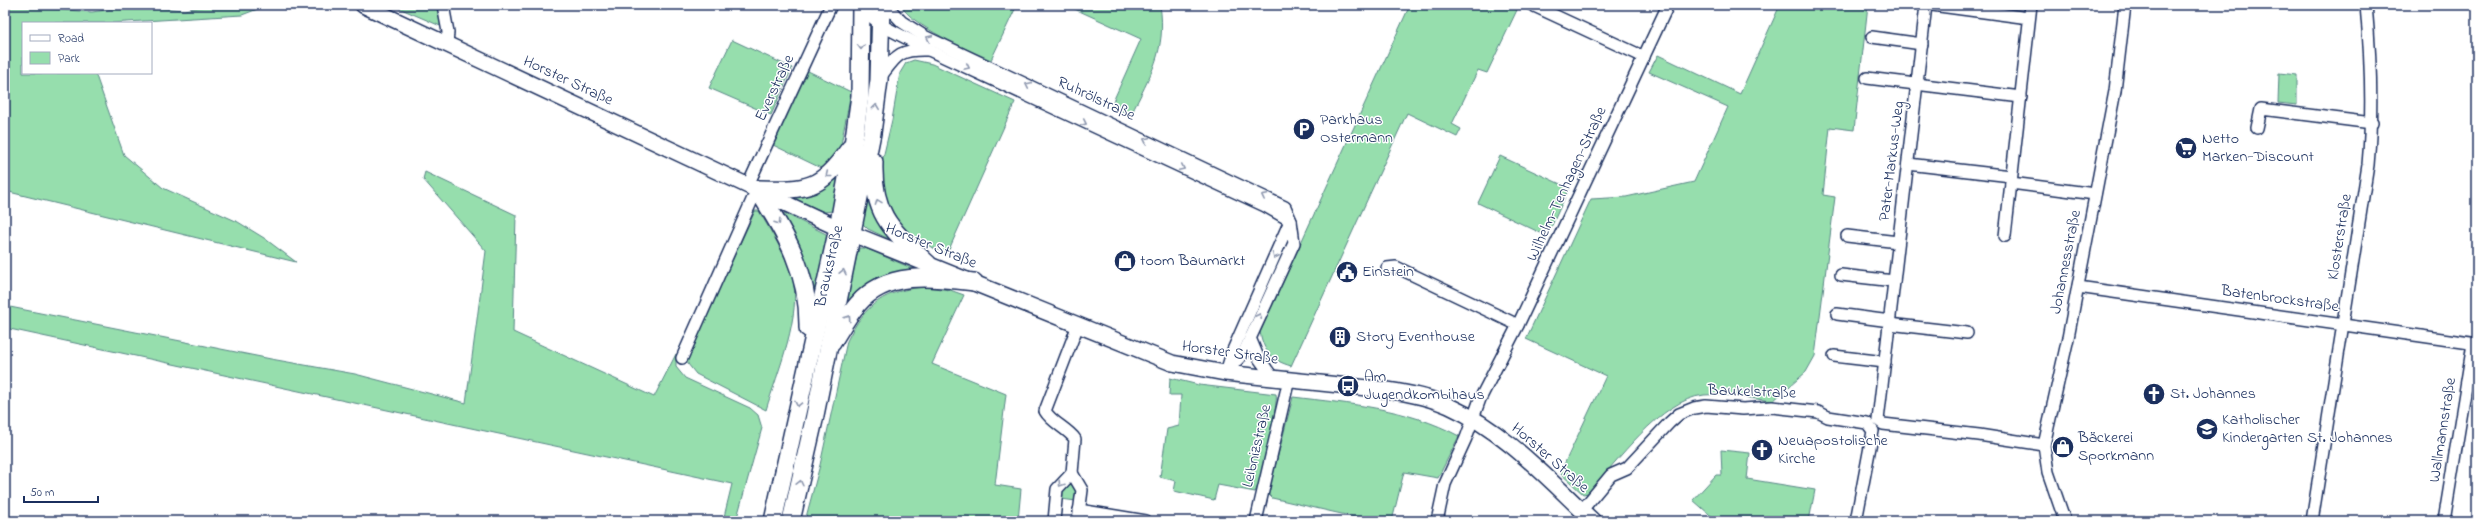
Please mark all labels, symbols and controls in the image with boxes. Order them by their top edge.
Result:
legend [22,22,152,74]
text: Road [58,30,84,48]
one-way arrow [926,35,934,43]
one-way arrow [856,44,865,50]
text: Park [58,50,80,68]
street label: Horster Straße [519,50,618,113]
street label: Everstraße [749,50,801,125]
one-way arrow [962,62,970,70]
street label: Ruhrölstraße [1053,70,1140,128]
one-way arrow [1025,82,1033,90]
street label: Pater-Markus-Weg [1873,100,1911,222]
street label: Wilhelm-Tenhagen-Straße [1521,102,1614,265]
one-way arrow [871,104,880,110]
place label: Parkhaus Ostermann [1320,108,1393,150]
parking icon: Parkhaus Ostermann [1291,116,1317,142]
one-way arrow [1080,118,1088,126]
place label: Netto Marken-Discount [2202,127,2315,169]
supermarket icon: Netto Marken-Discount [2173,135,2199,161]
one-way arrow [1143,137,1150,145]
one-way arrow [1178,163,1186,171]
one-way arrow [826,170,833,177]
street label: Klosterstraße [2321,191,2359,282]
one-way arrow [1260,193,1268,201]
one-way arrow [875,199,883,206]
street label: Johannesstraße [2044,207,2088,316]
street label: Horster Straße [882,217,981,276]
one-way arrow [774,218,781,225]
street label: Braukstraße [809,222,850,310]
shop icon: toom Baumarkt [1112,248,1138,274]
place label: toom Baumarkt [1140,249,1246,273]
one-way arrow [1272,252,1280,260]
public building icon: Einstein [1334,259,1360,285]
place label: Einstein [1362,260,1414,284]
one-way arrow [839,269,847,275]
street label: Batenbrockstraße [2219,279,2341,319]
one-way arrow [1255,313,1263,320]
one-way arrow [843,316,850,323]
building icon: Story Eventhouse [1327,324,1353,350]
place label: Story Eventhouse [1356,325,1476,349]
street label: Horster Straße [1180,334,1281,372]
place label: Am Jugendkombihaus [1364,365,1485,407]
bus stop icon: Am Jugendkombihaus [1335,373,1361,399]
street label: Wallmannstraße [2423,375,2463,484]
street label: Baukelstraße [1707,378,1797,406]
church icon: St. Johannes [2141,381,2167,407]
place label: St. Johannes [2170,382,2256,406]
one-way arrow [795,401,803,407]
street label: Leibnizstraße [1236,401,1278,490]
place label: Katholischer Kindergarten St. Johannes [2222,408,2393,450]
school or university icon: Katholischer Kindergarten St. Johannes [2194,416,2220,442]
street label: Horster Straße [1506,417,1595,499]
place label: Bäckerei Sporkmann [2077,426,2154,468]
place label: Neuapostolische Kirche [1778,429,1889,471]
shop icon: Bäckerei Sporkmann [2050,434,2076,460]
church icon: Neuapostolische Kirche [1749,437,1775,463]
scale bar [24,478,98,504]
one-way arrow [795,480,803,486]
one-way arrow [1059,480,1066,487]
text: 50 m [30,484,54,502]

